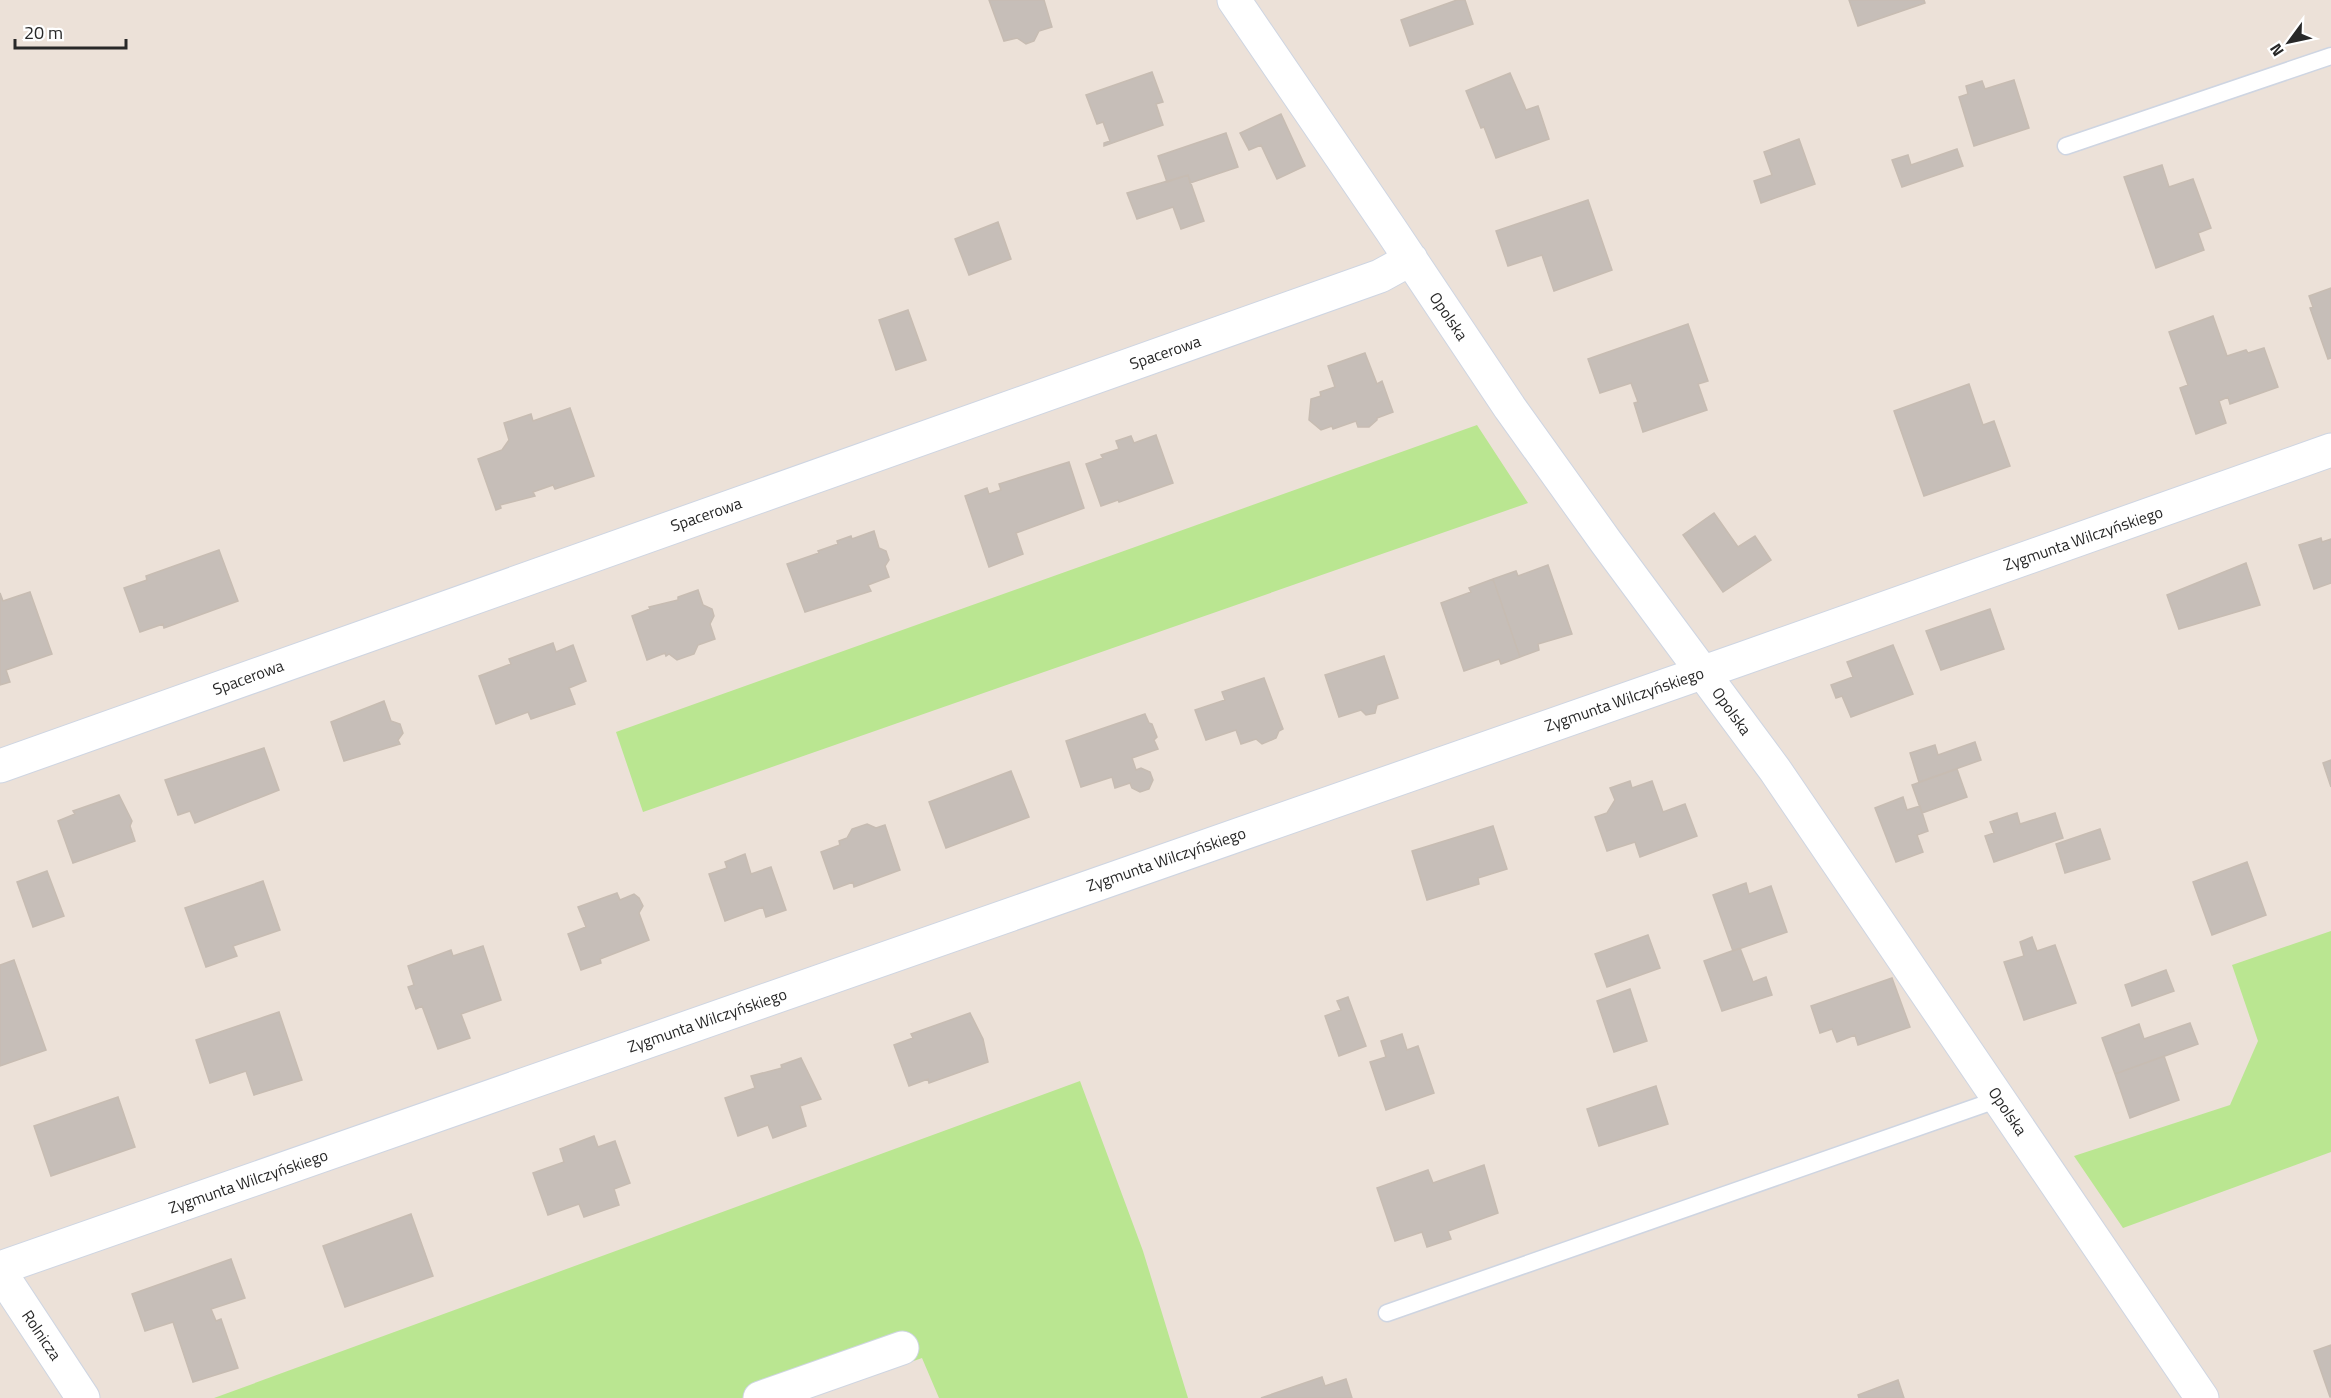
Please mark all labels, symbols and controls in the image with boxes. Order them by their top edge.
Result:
scale bar [15,12,126,50]
north arrow [2259,12,2319,72]
text: 20 m [24,19,63,46]
text: N [2263,39,2290,61]
street label: Opolska [1424,287,1474,345]
street label: Spacerowa [1126,329,1204,375]
street label: Spacerowa [667,491,745,537]
street label: Zygmunta Wilczyńskiego [2000,499,2166,577]
street label: Spacerowa [209,653,287,701]
street label: Zygmunta Wilczyńskiego [1541,660,1707,738]
street label: Opolska [1706,682,1758,740]
street label: Zygmunta Wilczyńskiego [1083,820,1249,898]
street label: Zygmunta Wilczyńskiego [624,981,790,1059]
street label: Opolska [1983,1082,2033,1140]
street label: Zygmunta Wilczyńskiego [165,1142,331,1220]
street label: Rolnicza [16,1305,68,1365]

